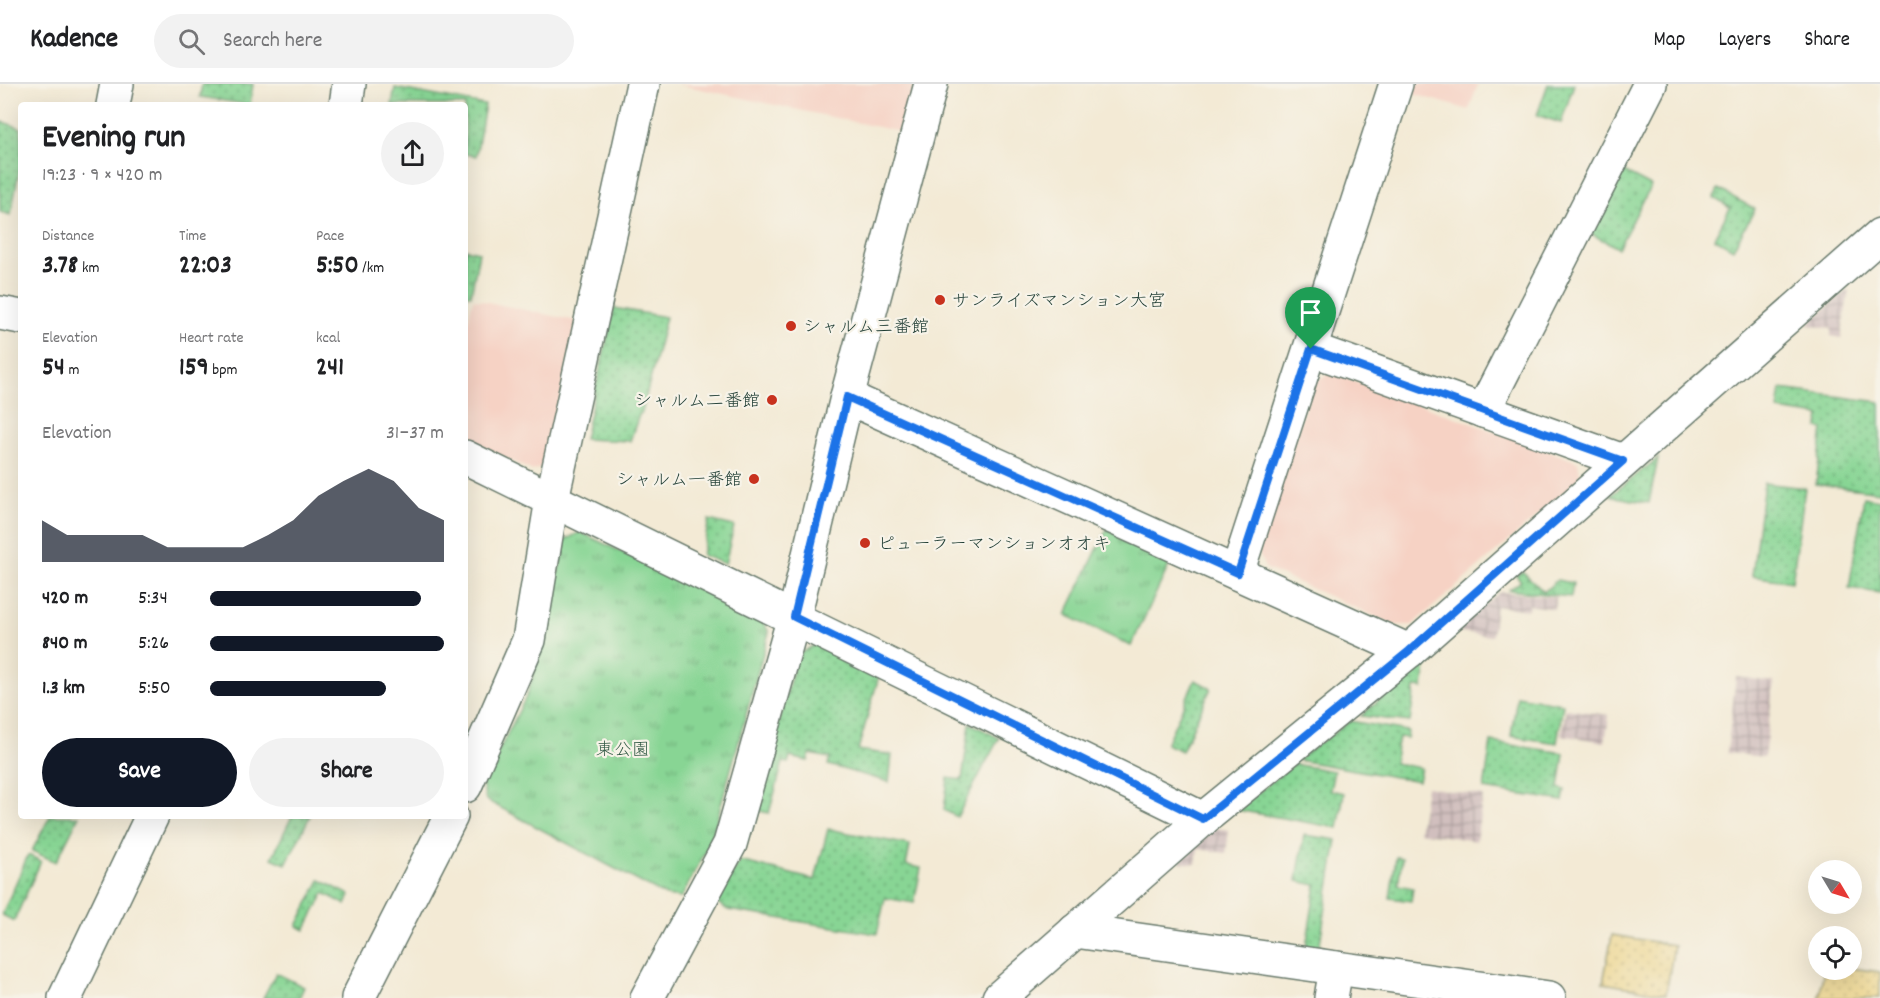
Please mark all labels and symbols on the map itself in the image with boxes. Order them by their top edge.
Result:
pin [1285,287,1336,349]
place label: サンライズマンション大宮 [952,290,1166,315]
marker: サンライズマンション大宮 [933,293,947,307]
place label: シャルム三番館 [803,316,929,341]
marker: シャルム三番館 [784,319,798,333]
place label: シャルム二番館 [634,390,760,415]
marker: シャルム二番館 [765,393,779,407]
place label: シャルム一番館 [616,469,742,494]
marker: シャルム一番館 [747,472,761,486]
place label: ピューラーマンションオオキ [877,533,1111,558]
marker: ピューラーマンションオオキ [858,536,872,550]
park label: 東公園 [596,739,650,764]
north arrow [1808,860,1862,914]

